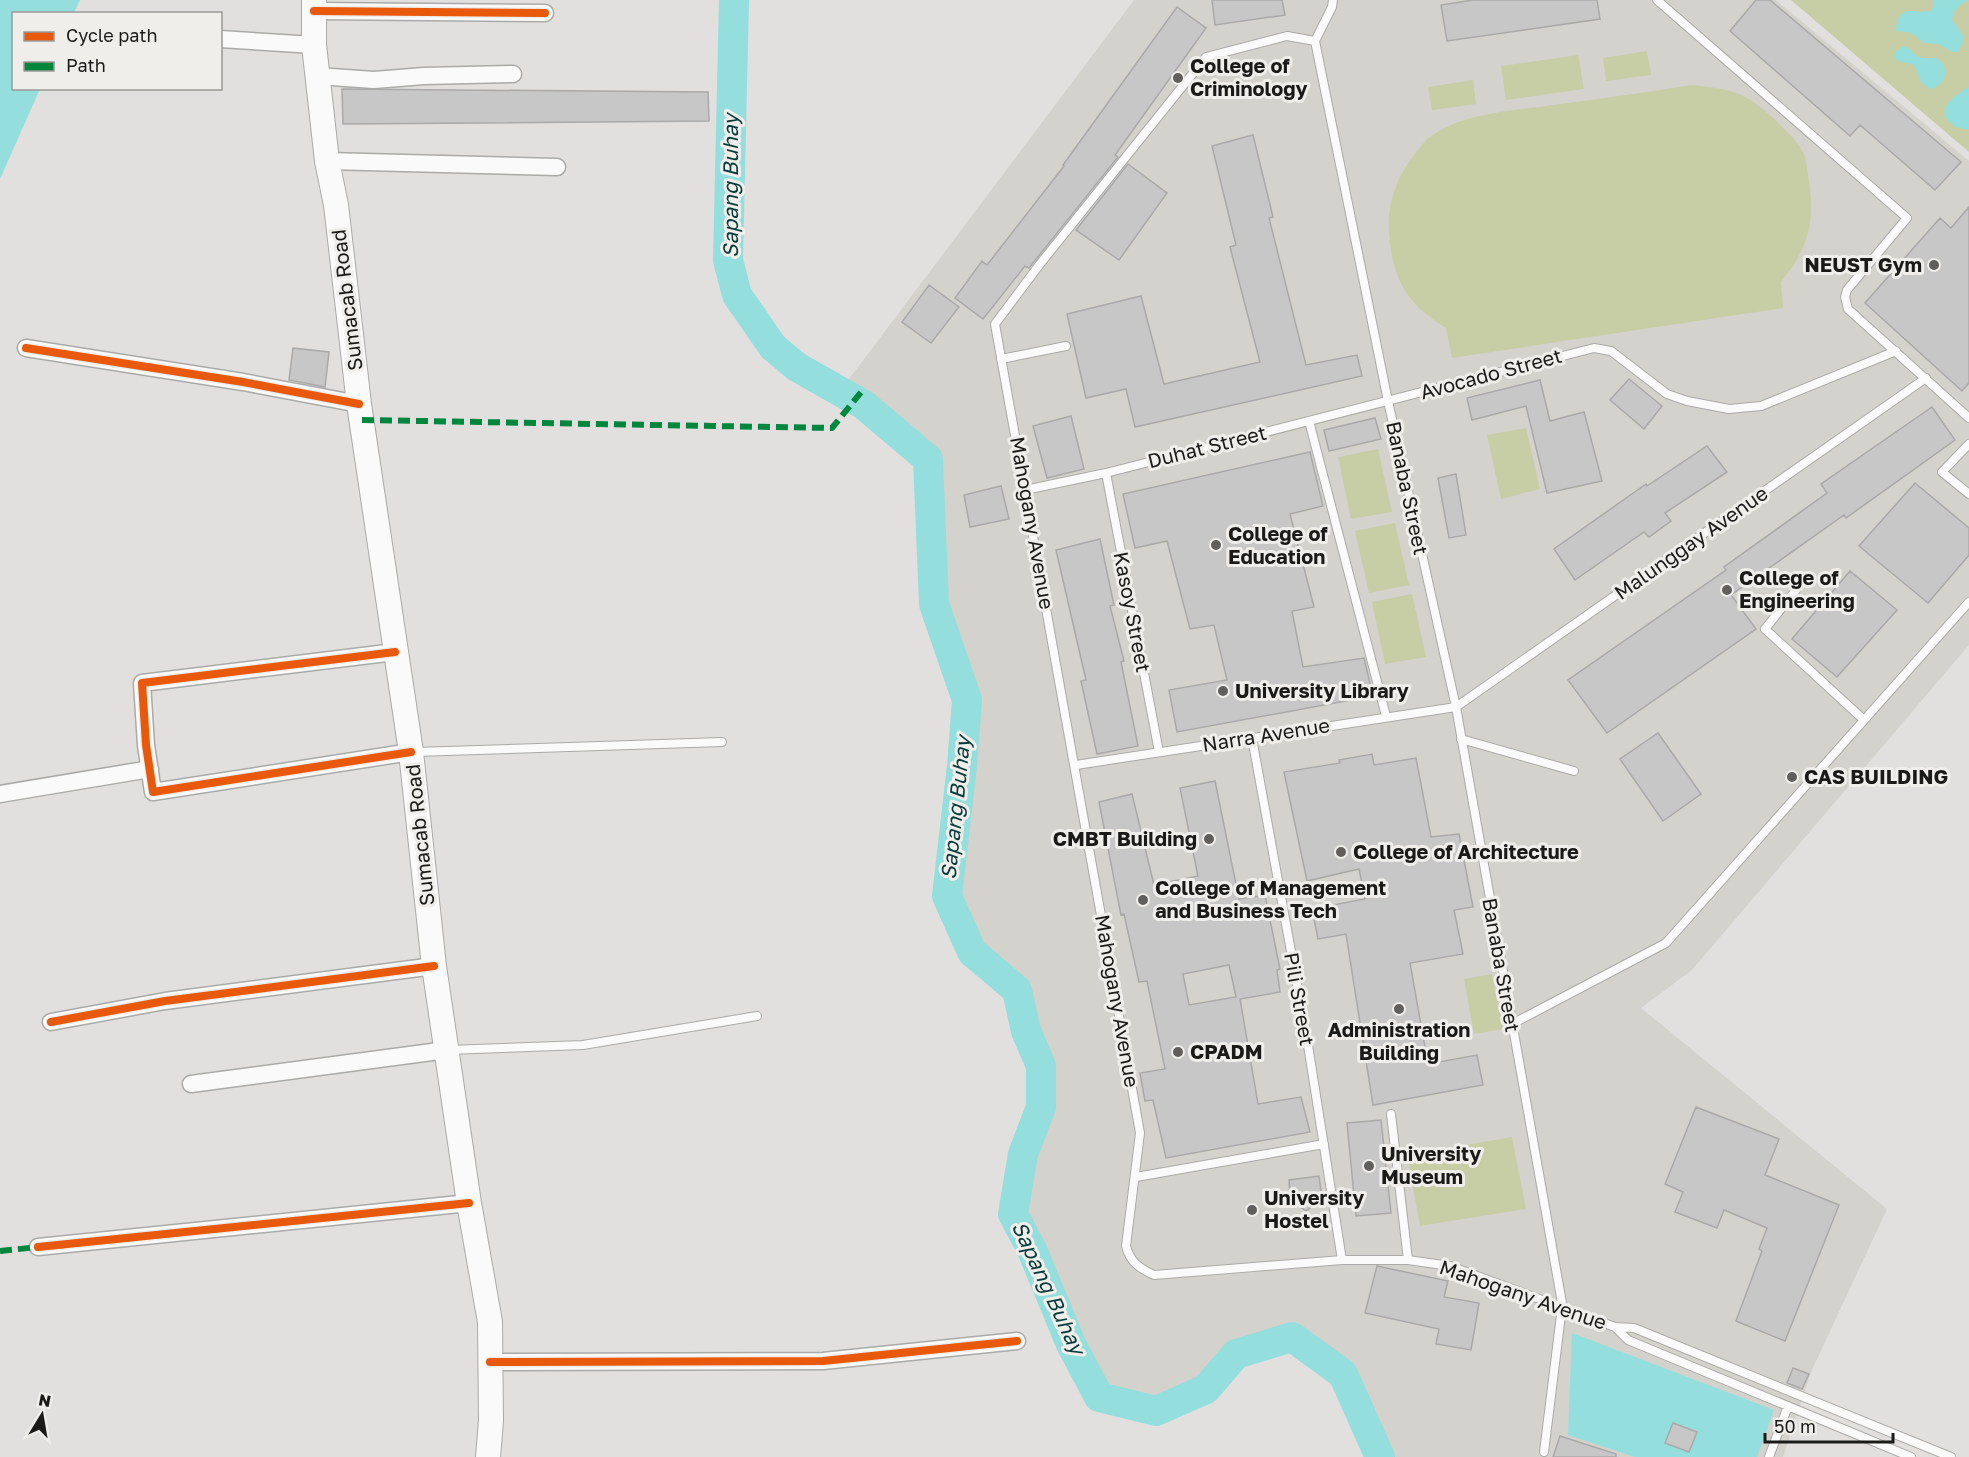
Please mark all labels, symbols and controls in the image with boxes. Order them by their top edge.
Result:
legend [12,12,222,90]
text: Cycle path [66,24,158,46]
place label: College of Criminology [1190,53,1307,100]
text: Path [66,54,106,76]
marker: College of Criminology [1171,71,1185,85]
water label: Sapang Buhay [717,111,743,258]
street label: Sumacab Road [325,228,367,372]
place label: NEUST Gym [1805,252,1922,276]
marker: NEUST Gym [1927,258,1941,272]
street label: Avocado Street [1417,343,1564,403]
street label: Banaba Street [1382,419,1434,557]
street label: Duhat Street [1145,420,1269,472]
street label: Mahogany Avenue [1006,435,1060,611]
street label: Malunggay Avenue [1609,480,1772,604]
place label: College of Education [1228,521,1328,568]
marker: College of Education [1209,538,1223,552]
street label: Kasoy Street [1110,549,1156,674]
place label: College of Engineering [1739,565,1855,612]
marker: College of Engineering [1720,583,1734,597]
place label: University Library [1235,678,1409,702]
marker: University Library [1216,684,1230,698]
street label: Narra Avenue [1200,712,1331,756]
water label: Sapang Buhay [935,732,976,881]
street label: Sumacab Road [400,763,438,907]
place label: CAS BUILDING [1804,764,1948,788]
marker: CAS BUILDING [1785,770,1799,784]
place label: CMBT Building [1053,826,1197,850]
marker: CMBT Building [1202,832,1216,846]
place label: College of Architecture [1353,839,1579,863]
marker: College of Architecture [1334,845,1348,859]
place label: College of Management and Business Tech [1155,875,1386,922]
marker: College of Management and Business Tech [1136,893,1150,907]
street label: Banaba Street [1478,896,1526,1034]
street label: Mahogany Avenue [1091,913,1145,1089]
street label: Pili Street [1280,950,1320,1047]
marker: Administration Building [1392,1002,1406,1016]
place label: Administration Building [1328,1017,1470,1064]
place label: CPADM [1190,1039,1263,1063]
marker: CPADM [1171,1045,1185,1059]
place label: University Museum [1381,1141,1481,1188]
marker: University Museum [1362,1159,1376,1173]
place label: University Hostel [1264,1185,1364,1232]
marker: University Hostel [1245,1203,1259,1217]
water label: Sapang Buhay [1007,1217,1092,1361]
street label: Mahogany Avenue [1437,1254,1610,1334]
north arrow [12,1385,72,1445]
text: N [37,1389,53,1411]
scale bar [1765,1406,1892,1444]
text: 50 m [1774,1415,1816,1437]

